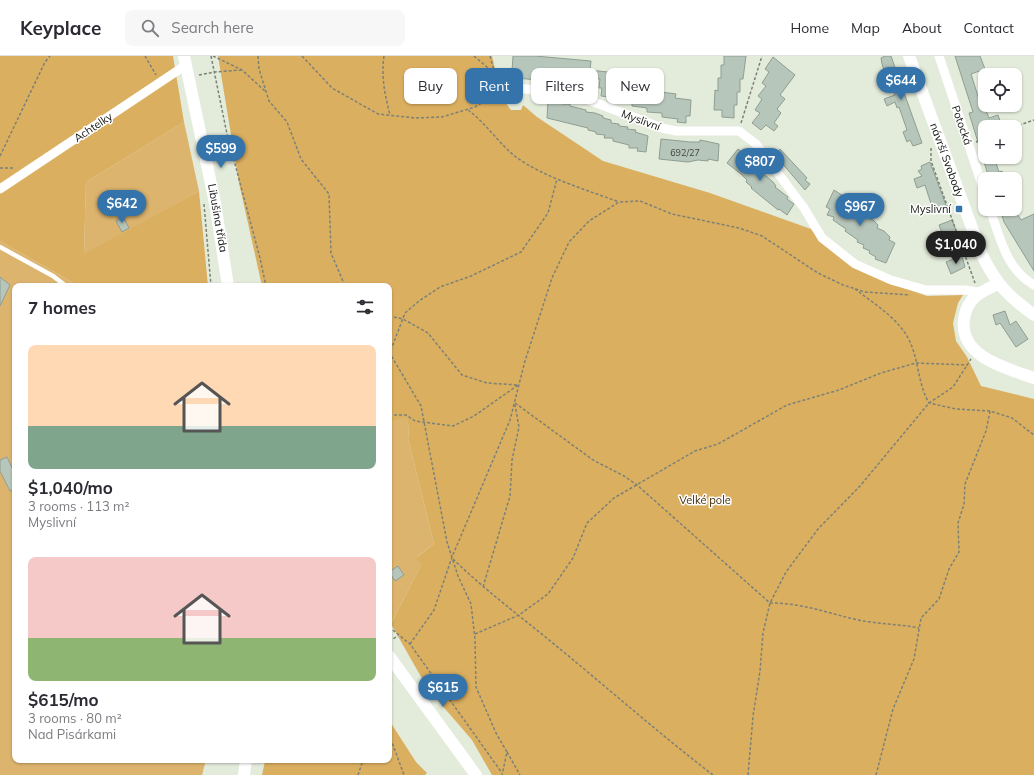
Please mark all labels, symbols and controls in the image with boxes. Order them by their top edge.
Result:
search box [125,10,405,46]
text: Keyplace [20,16,101,40]
icon: search [139,17,161,39]
text: Search here [171,18,254,37]
text: Home [790,19,829,37]
text: Map [851,19,880,37]
text: About [902,19,942,37]
text: Contact [964,19,1014,37]
pin: $644 [877,67,925,101]
chip: Buy [404,68,457,104]
chip: Rent [465,68,523,104]
chip: Filters [531,68,598,104]
chip: New [606,68,664,104]
map controls [978,68,1022,216]
button: locate [978,68,1022,112]
text: $644 [885,72,917,88]
street label: Potocká [949,103,975,147]
street label: Myslivní [619,106,664,134]
street label: Achtelky [71,109,115,145]
button: + [978,120,1022,164]
street label: návrší Svobody [927,121,967,199]
pin: $599 [197,135,245,169]
text: $599 [205,140,237,156]
house number: 692/27 [670,147,700,158]
pin: $807 [736,148,784,182]
text: $807 [744,153,776,169]
button: − [978,172,1022,216]
street label: Libušina třída [205,183,231,253]
pin: $642 [98,190,146,224]
pin: $967 [836,193,884,227]
text: $642 [106,195,138,211]
text: $967 [844,198,876,214]
place label: Myslivní [910,202,952,216]
marker: Myslivní [954,204,964,214]
pin: $1,040 [923,231,989,265]
text: $1,040 [935,236,977,252]
icon: filters [354,296,376,318]
text: 7 homes [28,297,96,318]
icon: home [166,371,238,443]
text: $1,040/mo [28,477,113,498]
park label: Velké pole [679,493,731,507]
text: 3 rooms · 113 m² [28,498,129,514]
text: Myslivní [28,514,76,530]
icon: home [166,583,238,655]
pin: $615 [419,674,467,708]
text: $615 [427,679,459,695]
text: $615/mo [28,689,99,710]
text: 3 rooms · 80 m² [28,710,122,726]
text: Nad Pisárkami [28,726,116,742]

